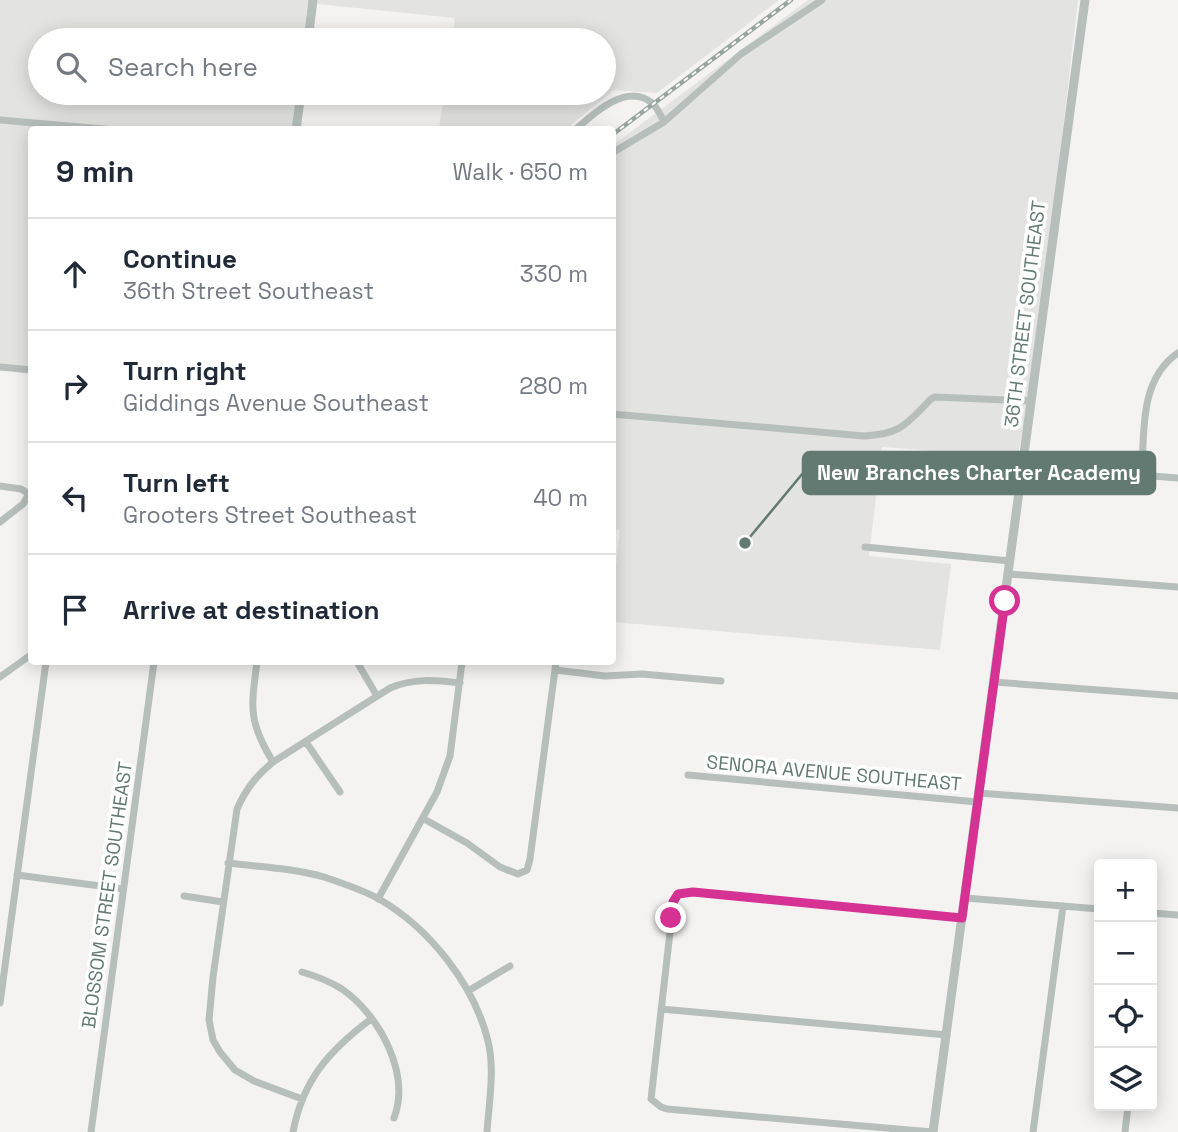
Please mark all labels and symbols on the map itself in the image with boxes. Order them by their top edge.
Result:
street label: 36TH STREET SOUTHEAST [999,199,1051,429]
callout: New Branches Charter Academy [803,452,1155,494]
text: New Branches Charter Academy [817,459,1141,486]
route start [989,585,1020,616]
street label: SENORA AVENUE SOUTHEAST [705,749,963,797]
street label: BLOSSOM STREET SOUTHEAST [76,760,138,1030]
route end [655,902,686,933]

